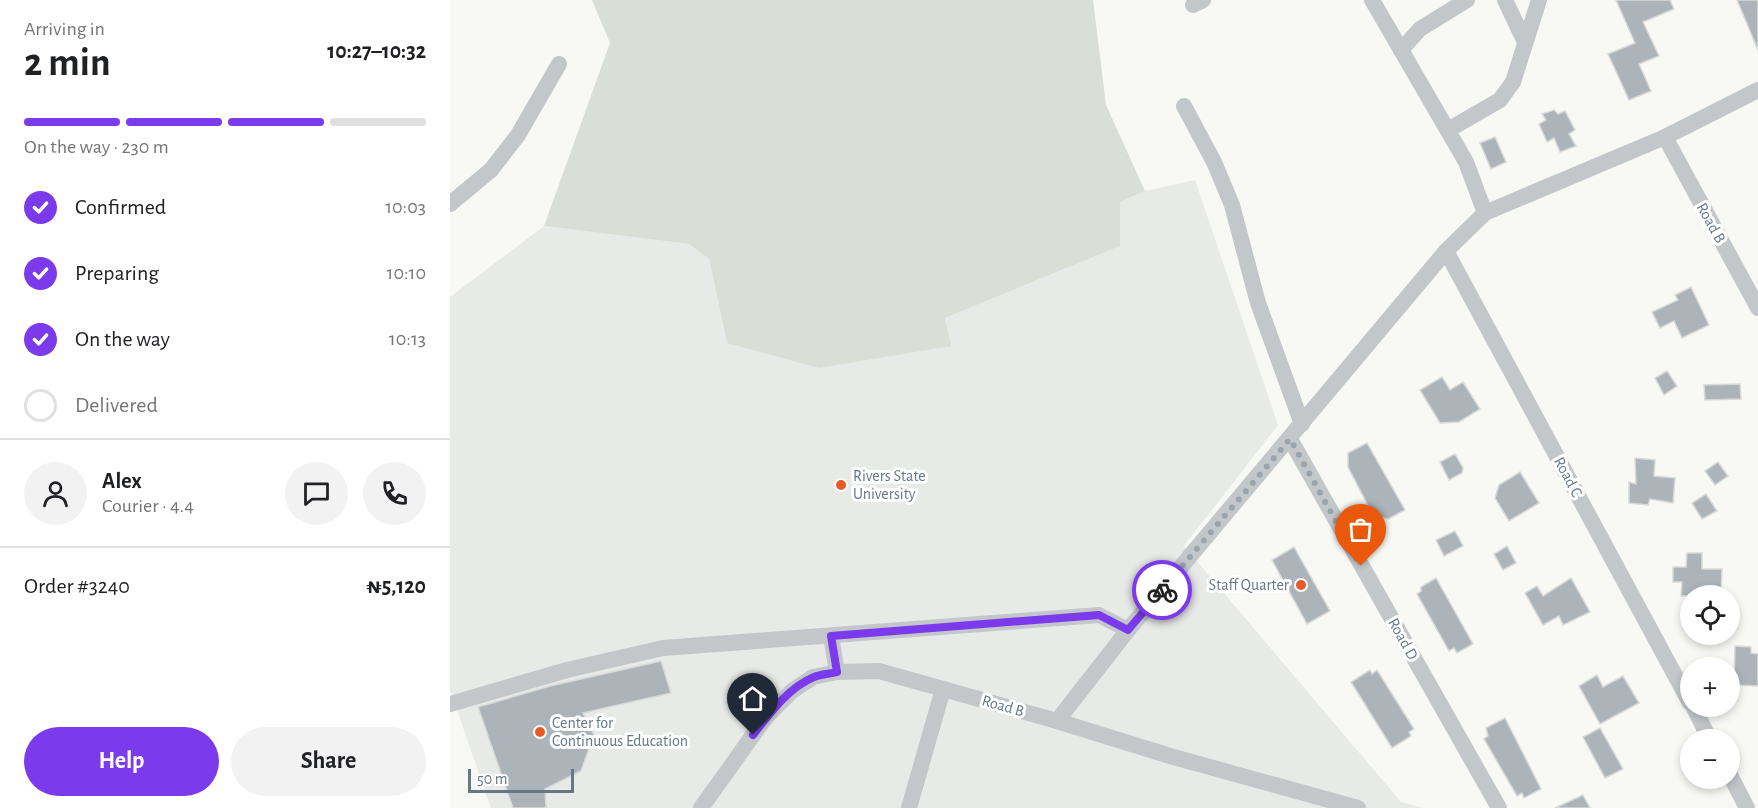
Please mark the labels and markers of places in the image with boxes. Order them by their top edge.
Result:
place label: Rivers State University [853,468,926,503]
marker: Rivers State University [834,478,848,492]
pin [1335,504,1386,566]
place label: Staff Quarter [1209,577,1290,594]
marker: Staff Quarter [1294,578,1308,592]
pin [727,673,778,735]
place label: Center for Continuous Education [552,715,688,749]
marker: Center for Continuous Education [533,725,547,739]

